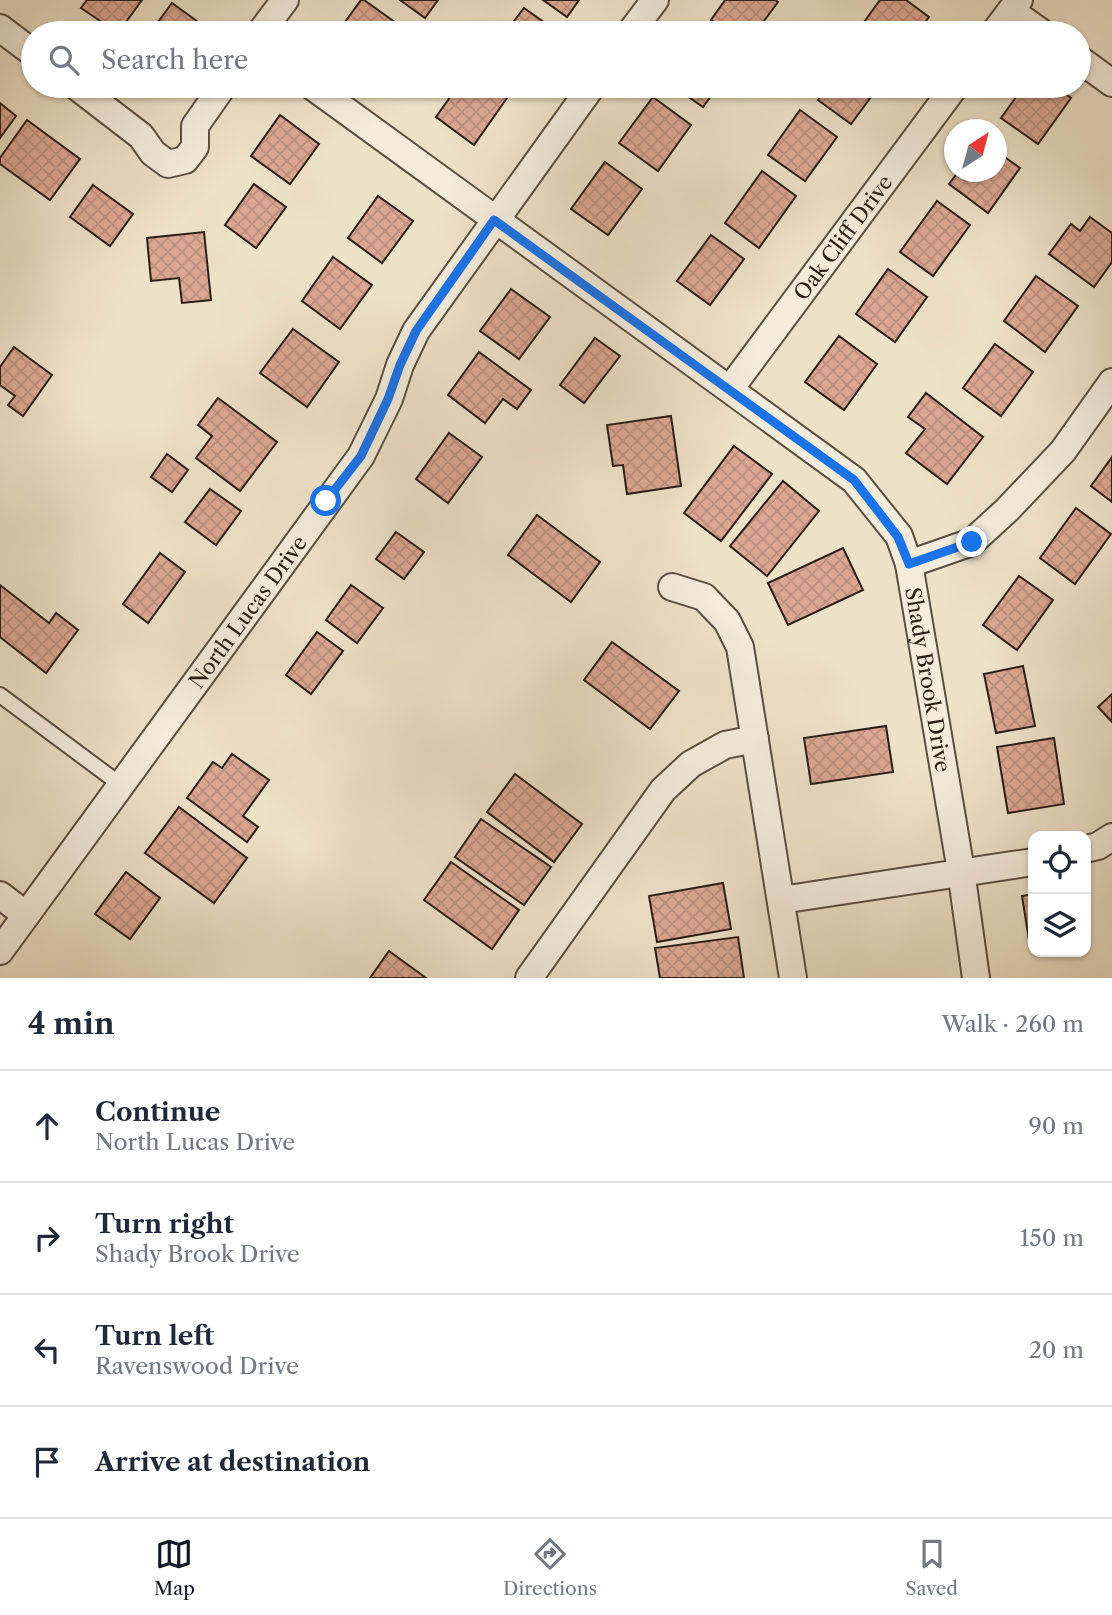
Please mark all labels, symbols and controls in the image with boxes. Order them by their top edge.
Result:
search box [21,21,1091,98]
icon: search [45,41,83,79]
text: Search here [101,44,248,76]
north arrow [944,119,1007,182]
street label: Oak Cliff Drive [788,170,897,305]
route start [310,485,341,516]
route end [956,526,987,557]
street label: North Lucas Drive [183,530,311,693]
street label: Shady Brook Drive [901,585,957,774]
map controls [1028,831,1091,957]
button: locate [1028,831,1091,894]
button: layers [1028,894,1091,957]
text: 4 min [28,1005,114,1042]
text: Walk · 260 m [942,1010,1084,1038]
text: Continue [95,1096,220,1128]
icon: ahead [28,1107,66,1145]
text: 90 m [1028,1112,1084,1140]
text: North Lucas Drive [95,1128,295,1156]
text: Turn right [95,1208,234,1240]
icon: right [28,1219,66,1257]
text: 150 m [1020,1224,1084,1252]
text: Shady Brook Drive [95,1240,300,1268]
text: Turn left [95,1320,214,1352]
icon: left [28,1331,66,1369]
text: 20 m [1029,1336,1084,1364]
text: Ravenswood Drive [95,1352,299,1380]
icon: arrive [28,1443,66,1481]
text: Arrive at destination [95,1446,370,1478]
tab: Map [154,1535,195,1600]
tab: Directions [503,1535,597,1600]
tab: Saved [905,1535,958,1600]

